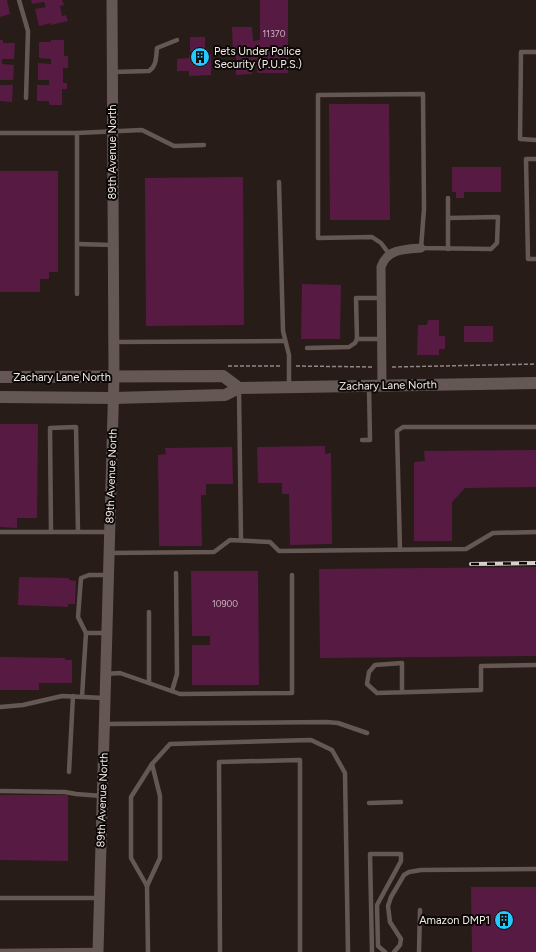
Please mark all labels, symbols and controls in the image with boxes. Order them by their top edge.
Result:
house number: 11370 [263,28,286,39]
place label: Pets Under Police Security (P.U.P.S.) [214,45,302,71]
building icon: Pets Under Police Security (P.U.P.S.) [189,46,211,68]
street label: 89th Avenue North [106,105,119,199]
street label: Zachary Lane North [13,371,111,384]
street label: Zachary Lane North [339,378,437,393]
street label: 89th Avenue North [103,428,120,524]
house number: 10900 [212,598,238,609]
street label: 89th Avenue North [94,752,111,848]
building icon: Amazon DMP1 [493,909,515,931]
place label: Amazon DMP1 [419,914,490,927]

